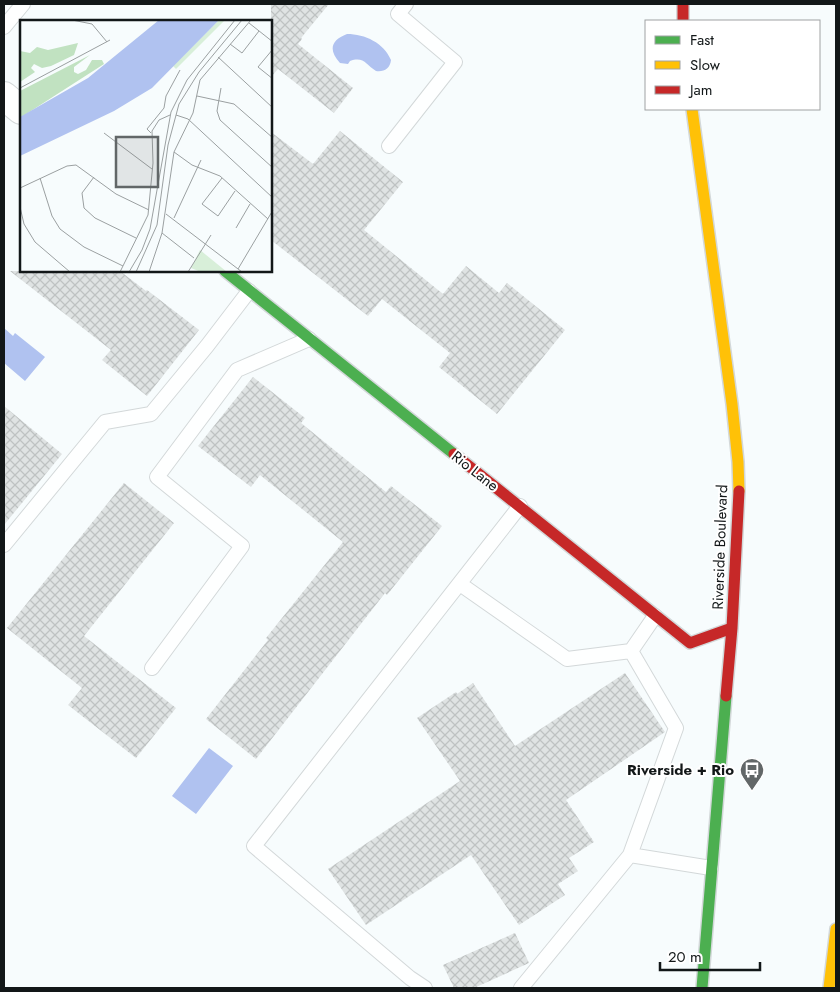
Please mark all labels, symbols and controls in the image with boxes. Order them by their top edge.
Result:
inset map [20,20,272,272]
legend [645,20,820,110]
text: Fast [690,29,714,51]
text: Slow [690,54,721,76]
text: Jam [688,79,713,101]
street label: Rio Lane [447,446,503,497]
street label: Riverside Boulevard [707,484,733,610]
bus stop icon: Riverside + Rio [739,757,765,791]
place label: Riverside + Rio [627,759,734,781]
scale bar [660,940,760,972]
text: 20 m [668,946,702,968]

